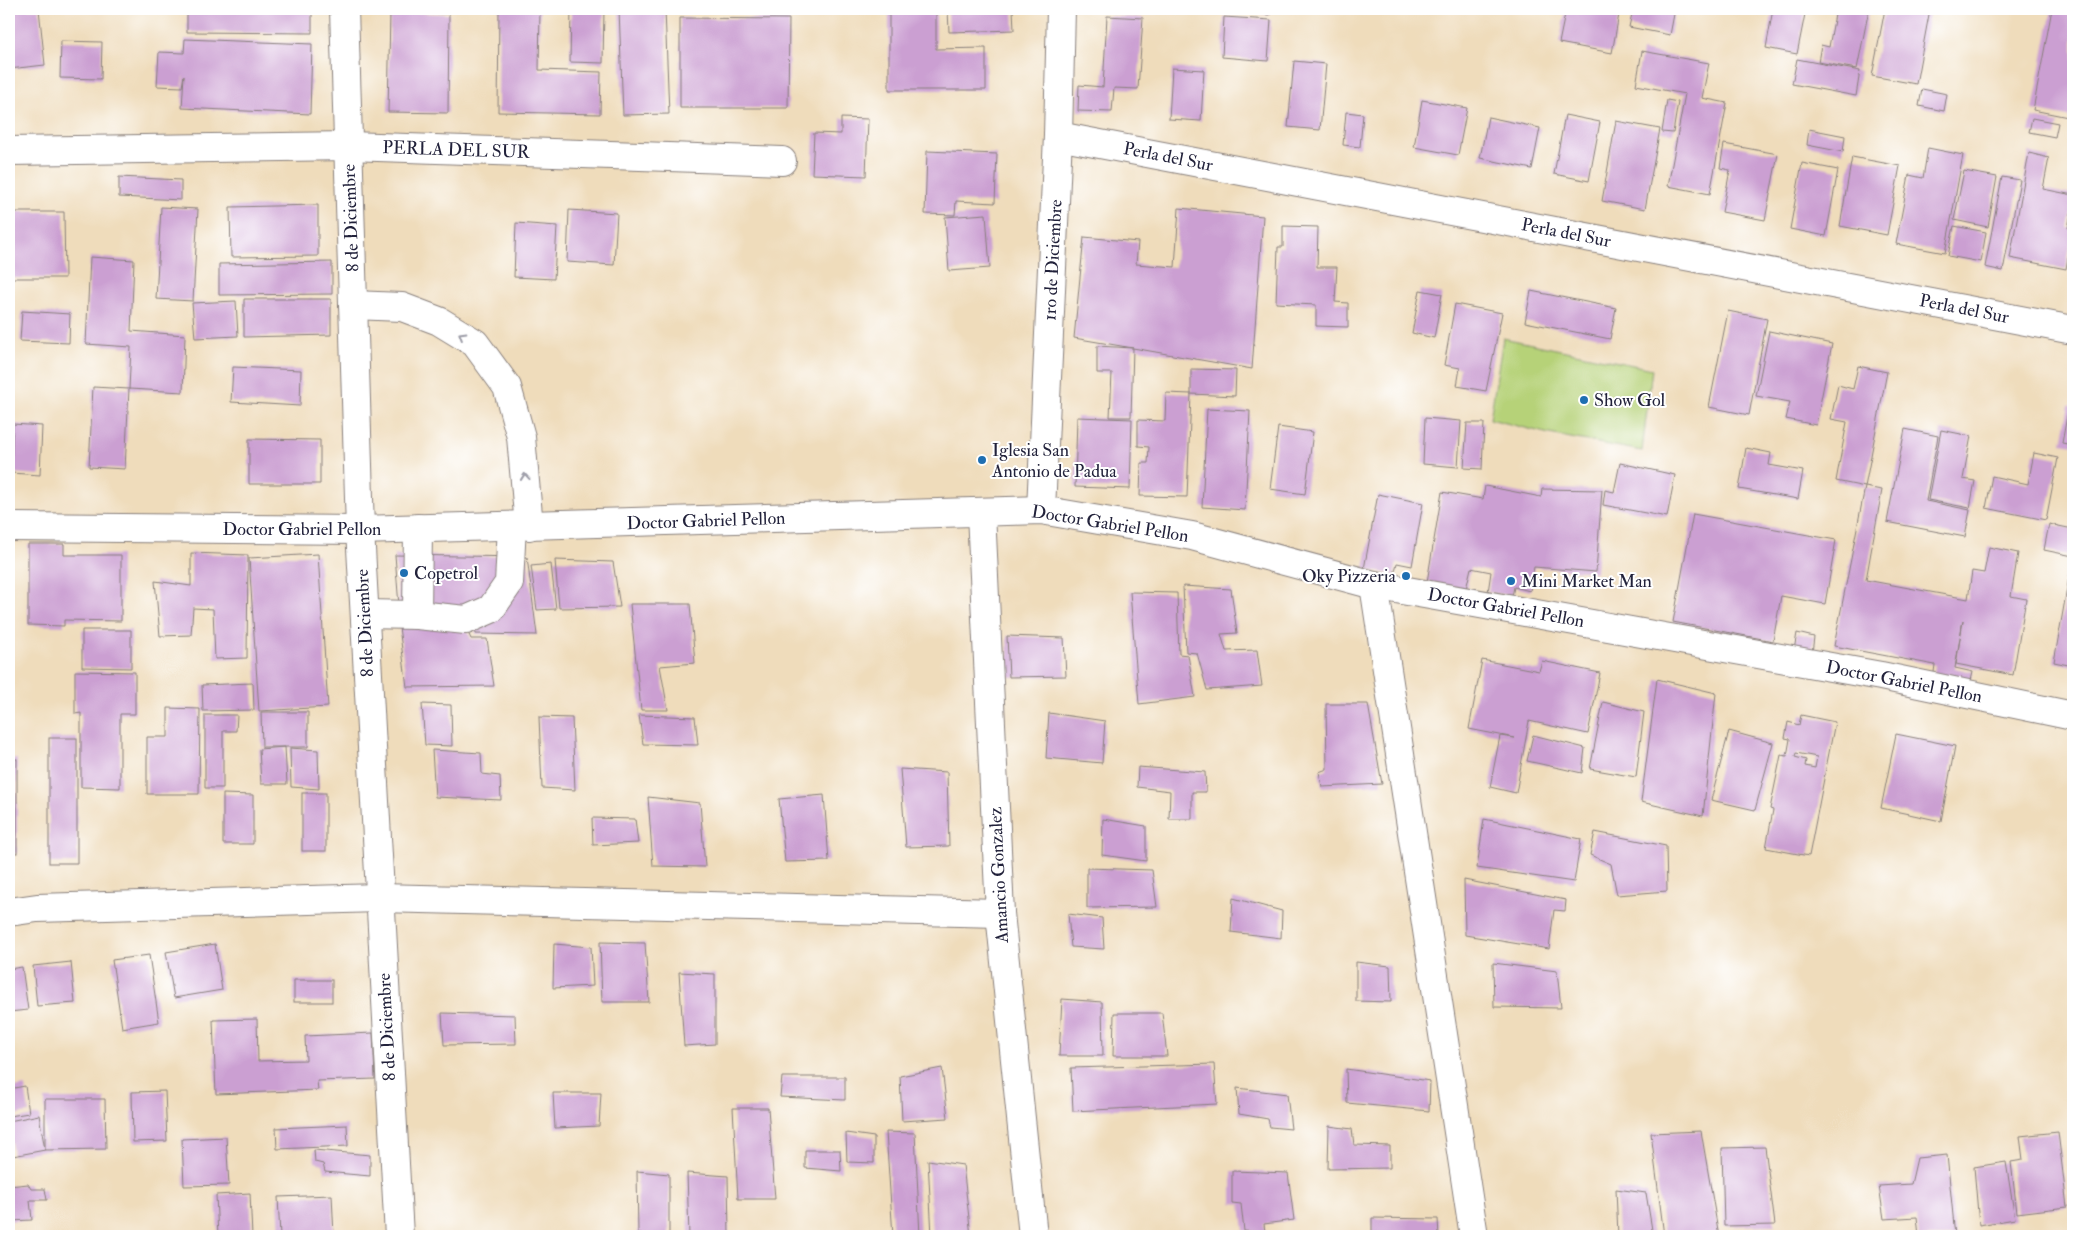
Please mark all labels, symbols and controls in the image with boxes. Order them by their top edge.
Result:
street label: PERLA DEL SUR [382,136,531,164]
street label: Perla del Sur [1121,137,1215,177]
street label: 8 de Diciembre [338,163,364,272]
street label: 1ro de Diciembre [1038,198,1068,321]
street label: Perla del Sur [1519,213,1613,253]
street label: Perla del Sur [1917,289,2011,329]
one-way arrow [458,331,467,341]
place label: Show Gol [1594,389,1666,412]
marker: Show Gol [1578,394,1590,406]
place label: Iglesia San Antonio de Padua [991,439,1117,483]
marker: Iglesia San Antonio de Padua [976,454,988,466]
one-way arrow [520,473,531,481]
street label: Doctor Gabriel Pellon [1030,500,1190,548]
street label: Doctor Gabriel Pellon [626,507,786,535]
street label: Doctor Gabriel Pellon [223,518,381,541]
place label: Copetrol [414,562,479,585]
place label: Oky Pizzeria [1302,565,1397,588]
marker: Copetrol [398,567,410,579]
street label: 8 de Diciembre [351,568,379,678]
marker: Oky Pizzeria [1400,570,1412,582]
place label: Mini Market Man [1521,570,1652,593]
marker: Mini Market Man [1505,575,1517,587]
street label: Doctor Gabriel Pellon [1426,583,1586,633]
street label: Doctor Gabriel Pellon [1824,656,1984,708]
street label: Amancio Gonzalez [984,806,1014,945]
street label: 8 de Diciembre [373,972,401,1082]

